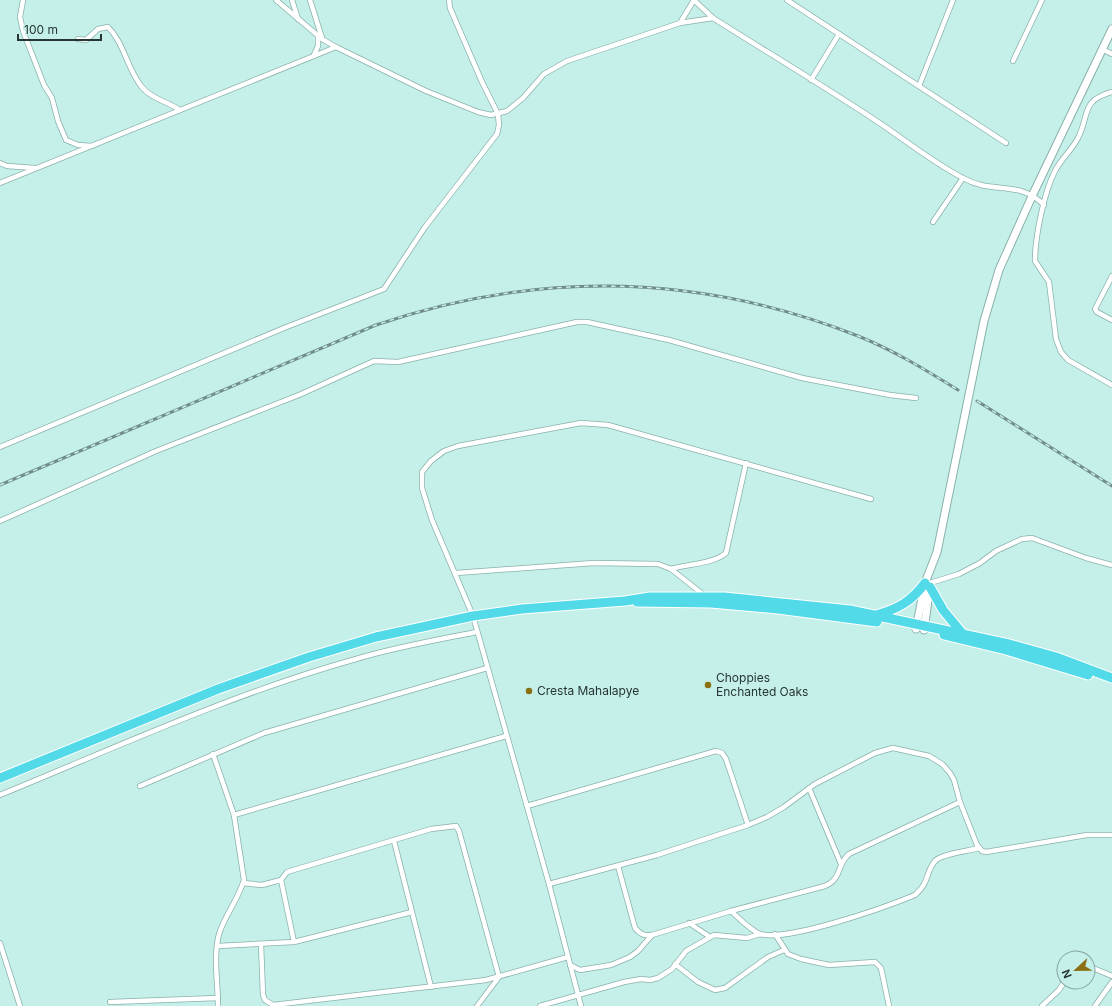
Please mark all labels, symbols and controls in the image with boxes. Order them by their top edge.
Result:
scale bar [18,16,101,42]
text: 100 m [24,22,58,37]
place label: Choppies Enchanted Oaks [716,670,808,699]
marker: Choppies Enchanted Oaks [703,680,713,690]
place label: Cresta Mahalapye [537,683,639,698]
marker: Cresta Mahalapye [524,686,534,696]
north arrow [1056,950,1096,990]
text: N [1059,967,1075,980]

